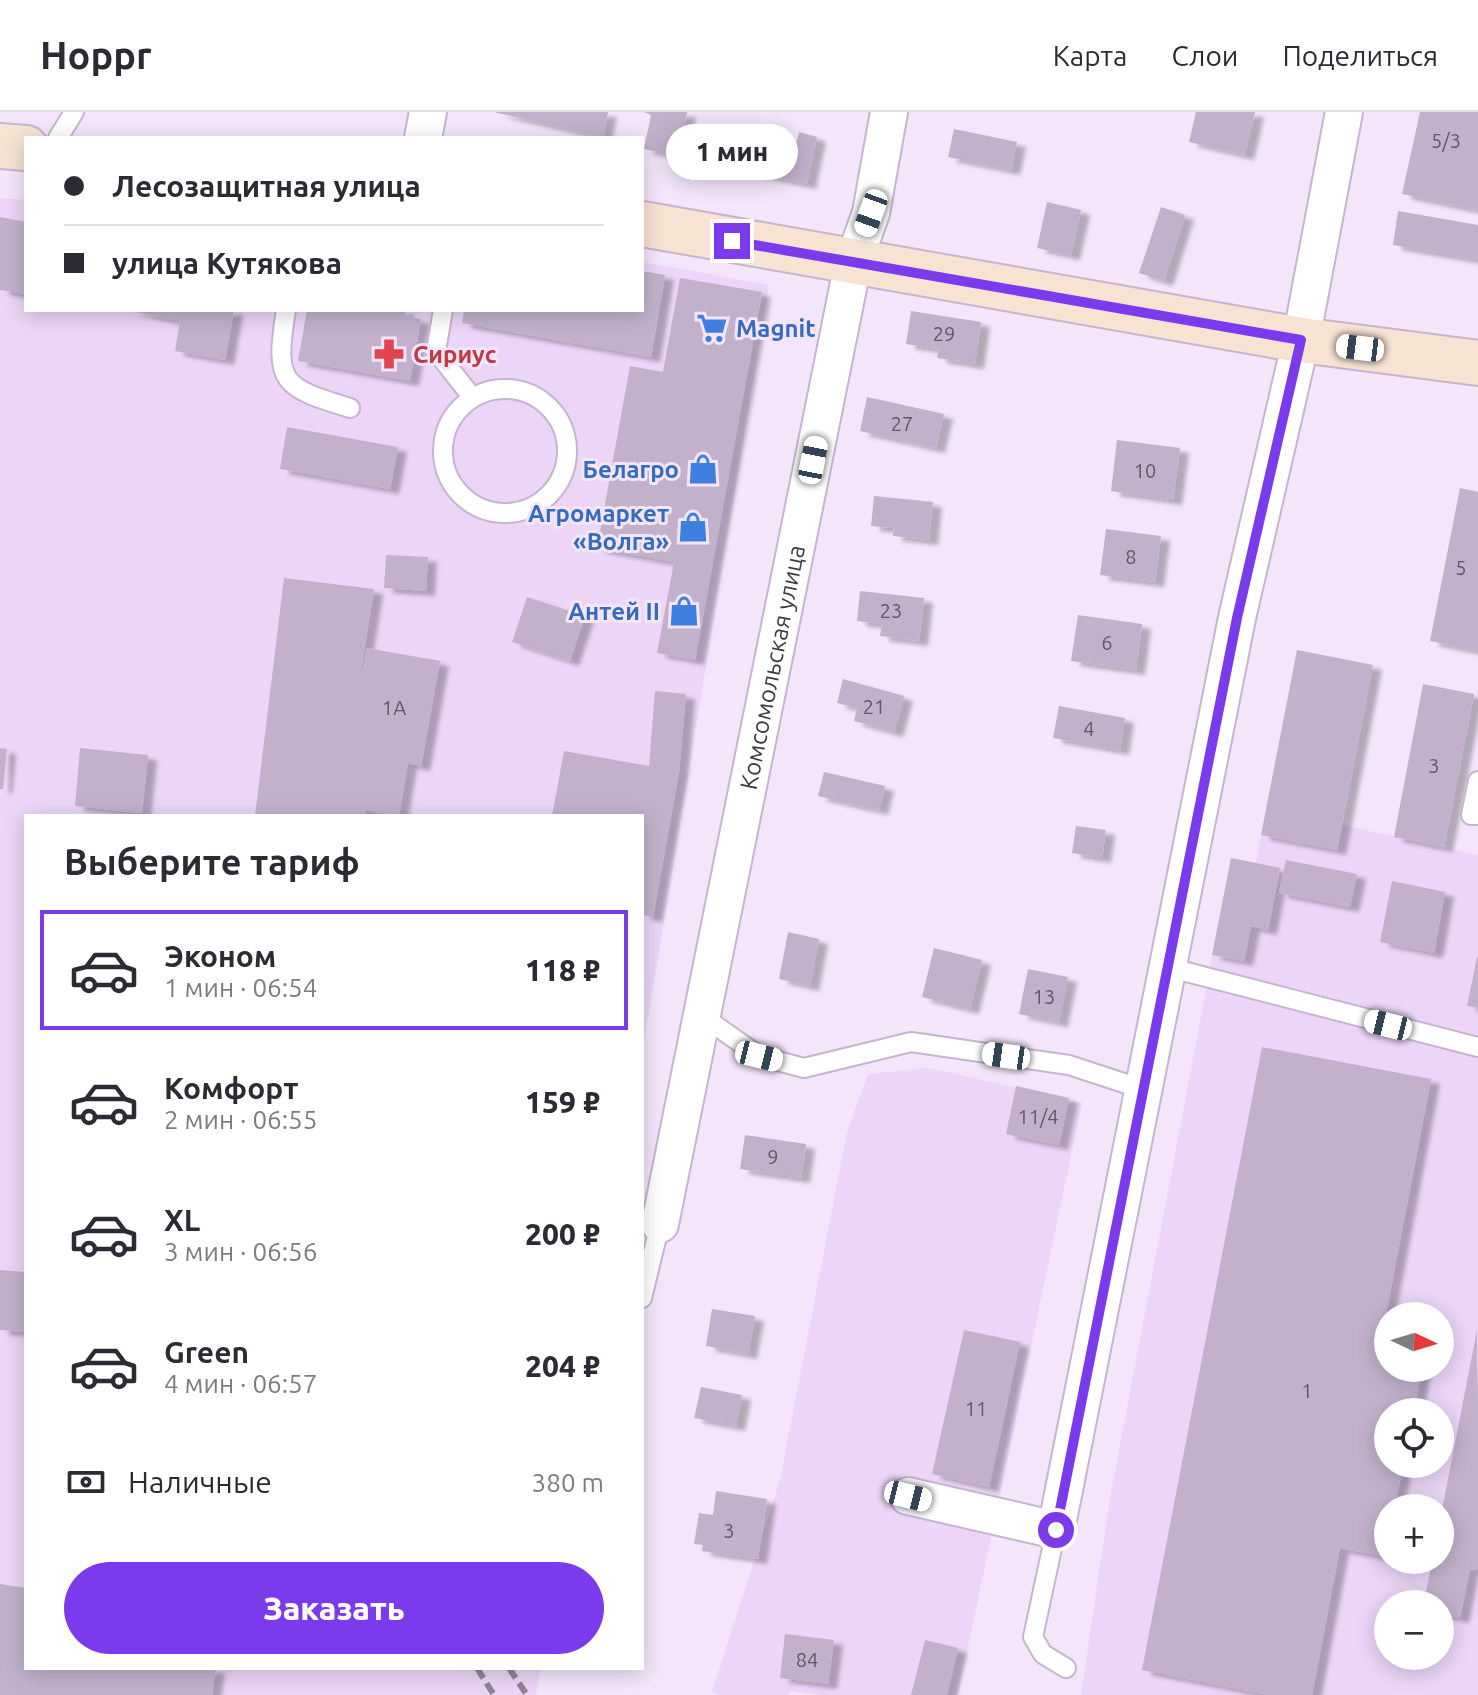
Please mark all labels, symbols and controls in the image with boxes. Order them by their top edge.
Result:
text: Hoppr [40,34,152,76]
text: Карта [1053,40,1127,71]
text: Слои [1171,40,1238,71]
text: Поделиться [1282,40,1438,71]
callout: 1 мин [666,125,798,181]
house number: 5/3 [1431,129,1461,152]
text: 1 мин [696,137,768,166]
text: Лесозащитная улица [112,169,421,203]
car [852,186,890,240]
route end [714,223,750,259]
text: улица Кутякова [112,246,342,280]
supermarket icon: Magnit [695,311,729,345]
place label: Magnit [736,315,816,342]
house number: 29 [933,322,955,345]
car [1335,333,1385,363]
pharmacy icon: Сириус [372,337,406,371]
place label: Сириус [413,341,497,368]
house number: 27 [891,412,913,435]
car [797,434,829,486]
shop icon: Белагро [686,452,720,486]
place label: Белагро [583,456,679,483]
house number: 10 [1134,459,1156,482]
place label: Агромаркет «Волга» [528,500,669,555]
shop icon: Агромаркет «Волга» [676,510,710,544]
street label: Комсомольская улица [734,542,810,792]
house number: 8 [1125,545,1137,568]
house number: 5 [1455,556,1467,579]
shop icon: Антей II [667,594,701,628]
place label: Антей II [568,598,660,625]
house number: 23 [880,599,902,622]
house number: 6 [1101,631,1113,654]
house number: 21 [863,695,885,718]
house number: 1А [382,696,406,719]
house number: 4 [1083,717,1095,740]
house number: 3 [1428,754,1440,777]
text: Выберите тариф [64,841,360,882]
icon: car [68,934,140,1006]
text: Эконом [164,939,276,973]
text: 118 ₽ [525,953,600,987]
text: 1 мин · 06:54 [164,973,317,1002]
house number: 13 [1033,985,1055,1008]
car [1362,1008,1414,1042]
car [733,1039,785,1073]
car [981,1041,1031,1071]
icon: car [68,1066,140,1138]
text: Комфорт [164,1071,298,1105]
text: 159 ₽ [525,1085,600,1119]
text: 2 мин · 06:55 [164,1105,317,1134]
house number: 11/4 [1017,1105,1059,1128]
house number: 9 [767,1145,779,1168]
icon: car [68,1198,140,1270]
text: XL [164,1203,200,1237]
text: 200 ₽ [525,1217,600,1251]
text: 3 мин · 06:56 [164,1237,317,1266]
north arrow [1374,1302,1454,1382]
map controls [1374,1302,1454,1670]
icon: car [68,1330,140,1402]
text: Green [164,1335,249,1369]
text: 204 ₽ [525,1349,600,1383]
text: 4 мин · 06:57 [164,1369,317,1398]
house number: 1 [1301,1379,1313,1402]
house number: 11 [965,1397,987,1420]
button: locate [1374,1398,1454,1478]
icon: cash [64,1460,108,1504]
text: Наличные [128,1465,272,1499]
text: 380 m [532,1468,604,1497]
car [882,1479,934,1513]
button: + [1374,1494,1454,1574]
route start [1038,1512,1074,1548]
house number: 3 [723,1519,735,1542]
button: Заказать [64,1562,604,1654]
button: − [1374,1590,1454,1670]
house number: 84 [796,1648,818,1671]

